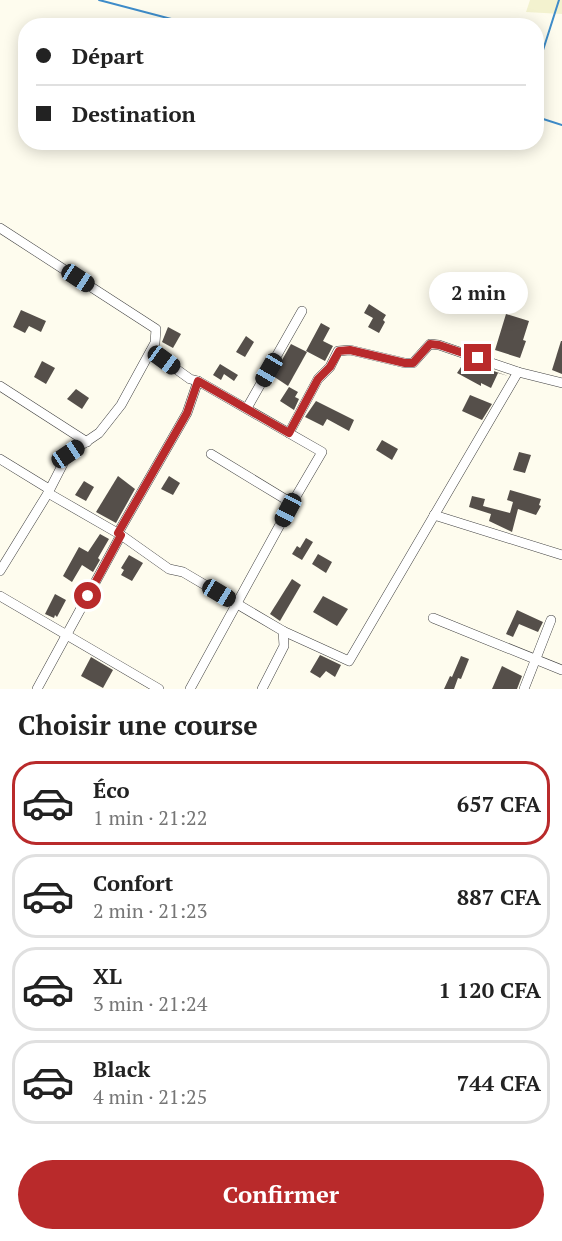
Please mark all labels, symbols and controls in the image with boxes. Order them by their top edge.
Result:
text: Départ [72,41,144,70]
text: Destination [72,99,196,128]
car [58,261,98,295]
callout: 2 min [428,271,528,313]
text: 2 min [451,279,506,306]
car [144,342,184,378]
route end [464,344,491,371]
car [252,350,286,390]
car [48,436,88,472]
car [272,490,304,530]
car [199,576,239,610]
route start [74,582,101,609]
text: Choisir une course [18,707,258,743]
text: Éco [93,775,130,804]
icon: car [21,776,75,830]
text: 657 CFA [457,789,541,818]
text: 1 min · 21:22 [93,804,207,831]
text: Confort [93,868,173,897]
icon: car [21,869,75,923]
text: 887 CFA [457,882,541,911]
text: 2 min · 21:23 [93,897,207,924]
text: XL [93,961,122,990]
icon: car [21,962,75,1016]
text: 1 120 CFA [438,975,541,1004]
text: 3 min · 21:24 [93,990,207,1017]
text: Black [93,1054,150,1083]
icon: car [21,1055,75,1109]
text: 744 CFA [457,1068,541,1097]
text: 4 min · 21:25 [93,1083,207,1110]
button: Confirmer [18,1160,544,1229]

